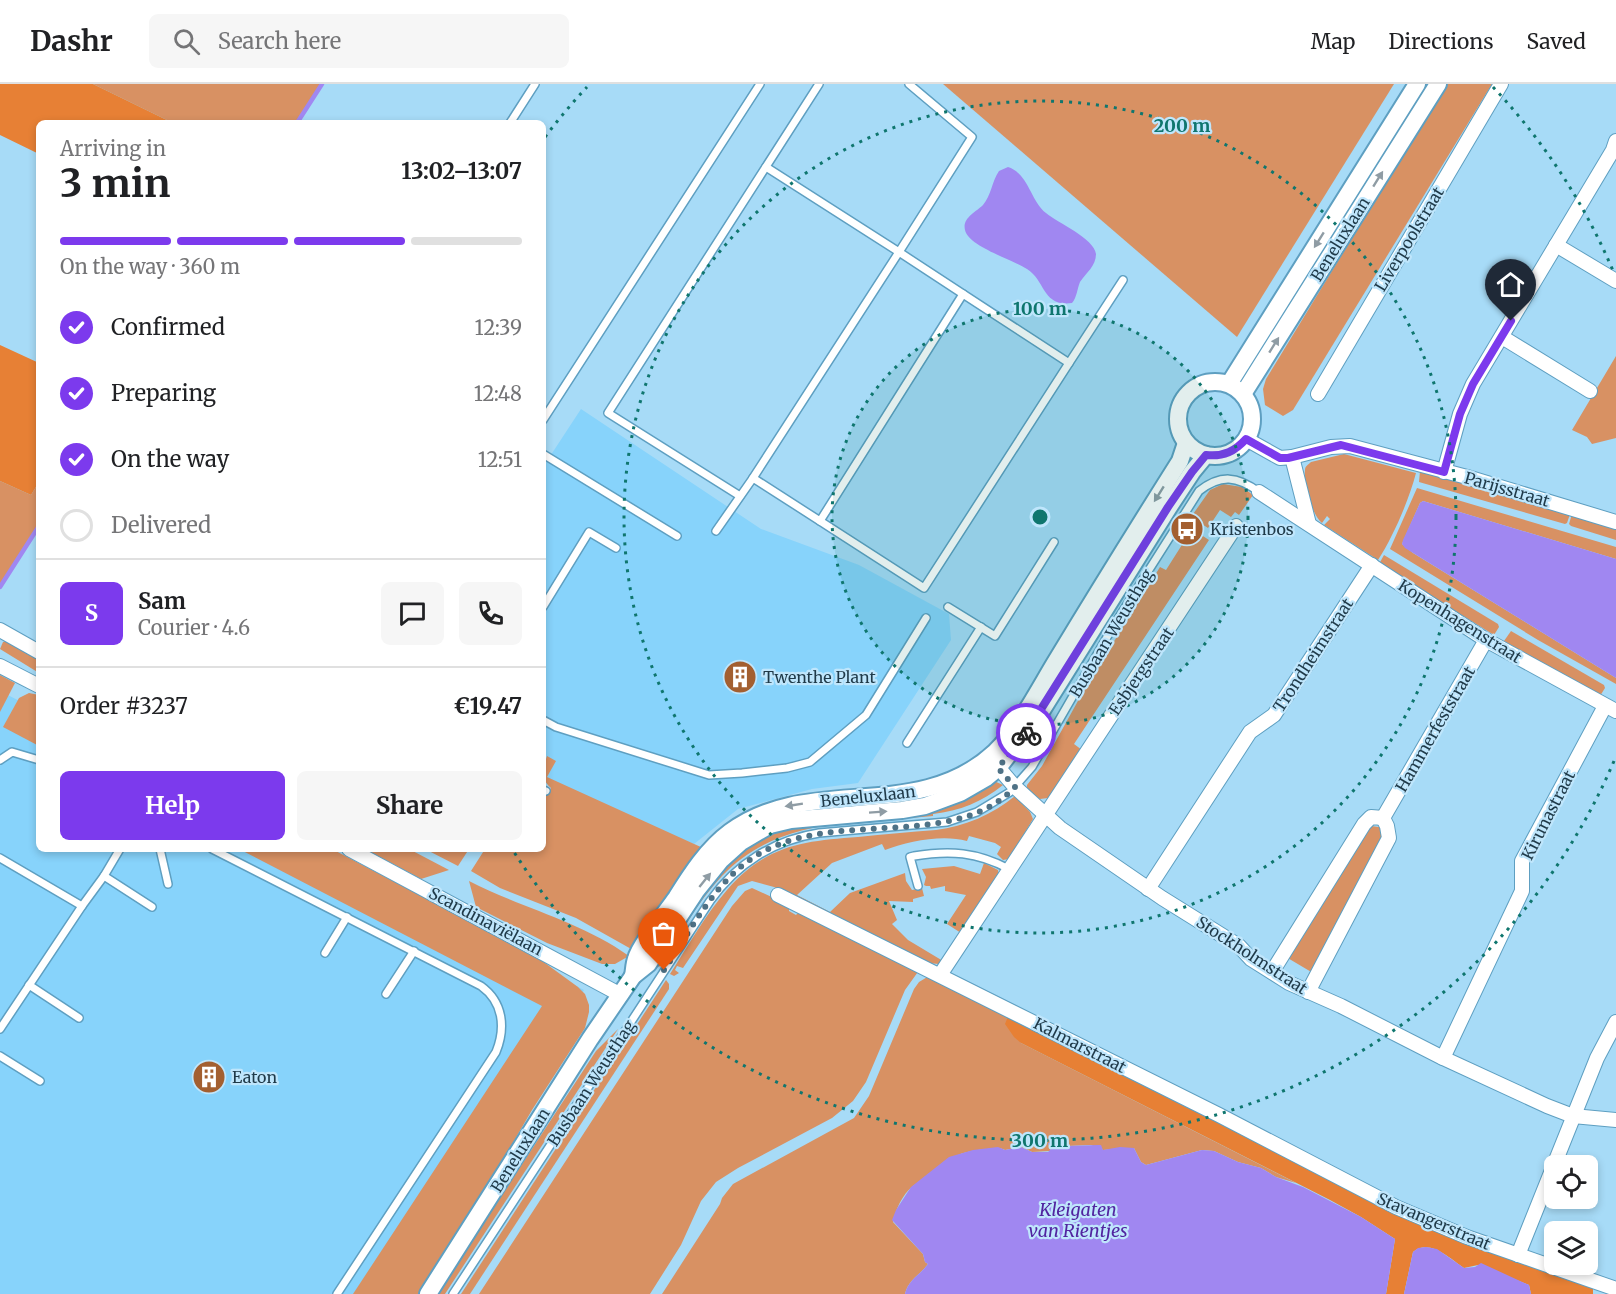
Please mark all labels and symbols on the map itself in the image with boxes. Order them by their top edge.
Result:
text: 200 m [1154,114,1210,137]
one-way arrow [1372,171,1383,187]
street label: Liverpoolstraat [1370,183,1448,295]
street label: Beneluxlaan [1306,193,1374,285]
one-way arrow [1313,232,1324,248]
pin [1485,259,1536,321]
text: 100 m [1013,297,1067,320]
one-way arrow [1269,336,1280,353]
street label: Parijsstraat [1462,467,1553,511]
one-way arrow [1153,486,1164,502]
centre of rings [1030,507,1050,527]
bus stop icon: Kristenbos [1169,511,1205,547]
place label: Kristenbos [1210,519,1294,539]
street label: Busbaan Weusthag [1065,565,1157,701]
street label: Kopenhagenstraat [1395,575,1526,667]
street label: Trondheimstraat [1269,594,1358,716]
street label: Esbjergstraat [1104,623,1178,719]
building icon: Twenthe Plant [722,659,758,695]
street label: Hammerfeststraat [1391,662,1479,795]
place label: Twenthe Plant [763,667,876,687]
courier [996,703,1056,763]
street label: Kirunastraat [1517,766,1579,863]
street label: Beneluxlaan [819,781,917,811]
one-way arrow [784,800,803,809]
one-way arrow [869,807,888,817]
one-way arrow [698,873,711,888]
street label: Scandinaviëlaan [426,883,547,960]
pin [638,908,689,970]
street label: Stockholmstraat [1193,912,1312,999]
street label: Kalmarstraat [1030,1013,1130,1077]
street label: Busbaan Weusthag [543,1016,639,1150]
building icon: Eaton [191,1059,227,1095]
place label: Eaton [232,1067,277,1087]
street label: Beneluxlaan [486,1104,554,1196]
text: 300 m [1012,1129,1068,1152]
street label: Stavangerstraat [1374,1188,1495,1254]
water label: Kleigaten van Rientjes [1028,1198,1128,1242]

